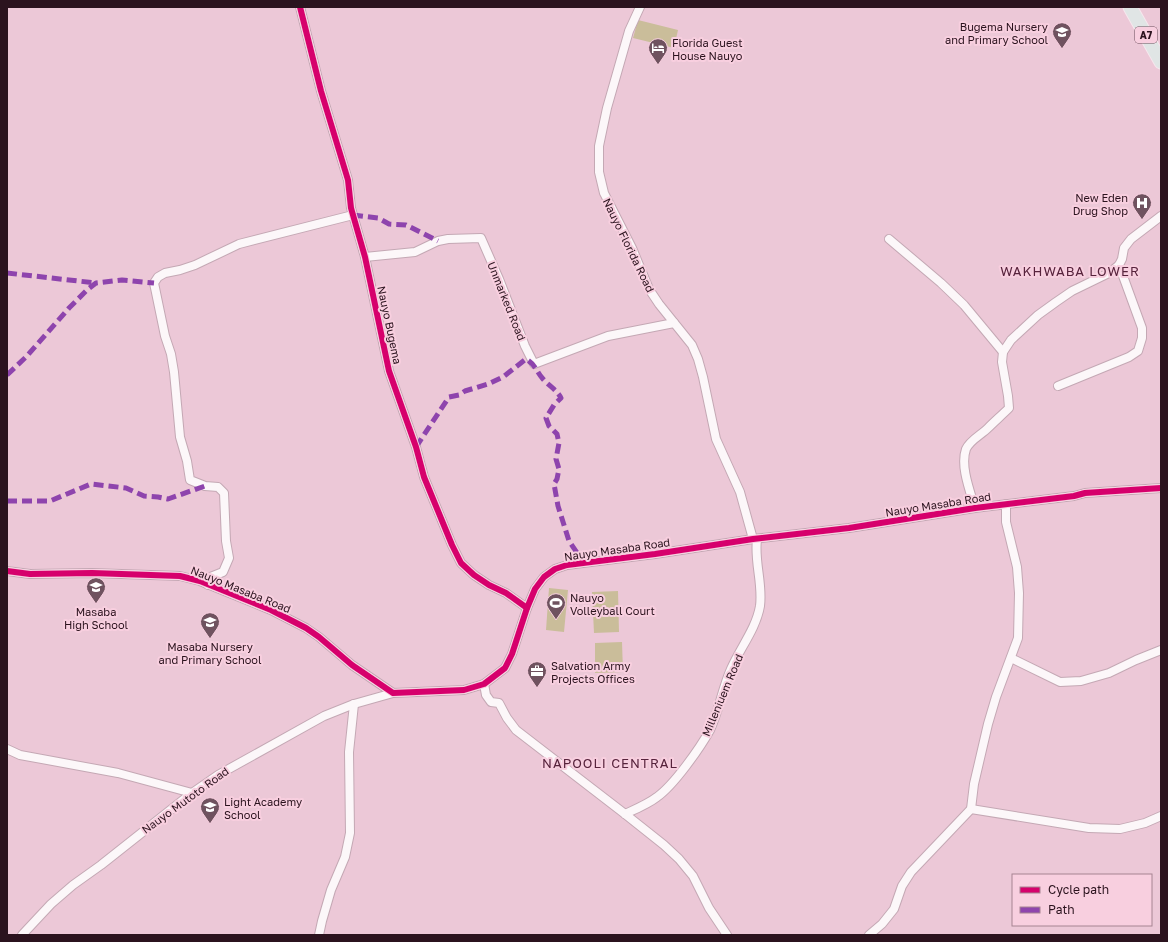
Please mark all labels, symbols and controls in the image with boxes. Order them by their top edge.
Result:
place label: Bugema Nursery and Primary School [945,20,1048,46]
school or university icon: Bugema Nursery and Primary School [1051,21,1073,49]
road number: A7 [1135,27,1157,43]
place label: Florida Guest House Nauyo [672,36,743,62]
hotel icon: Florida Guest House Nauyo [647,37,669,65]
place label: New Eden Drug Shop [1073,191,1128,217]
hospital icon: New Eden Drug Shop [1131,192,1153,220]
street label: Nauyo Florida Road [601,196,657,294]
street label: Unmarked Road [485,260,529,342]
district label: WAKHWABA LOWER [1000,263,1140,279]
street label: Nauyo Bugema [375,285,405,365]
street label: Nauyo Masaba Road [884,489,992,519]
street label: Nauyo Masaba Road [563,535,671,563]
street label: Nauyo Masaba Road [189,563,293,615]
school or university icon: Masaba High School [85,576,107,604]
place label: Nauyo Volleyball Court [570,591,655,617]
sports icon: Nauyo Volleyball Court [545,592,567,620]
place label: Masaba High School [64,605,129,631]
school or university icon: Masaba Nursery and Primary School [199,611,221,639]
place label: Masaba Nursery and Primary School [159,640,262,666]
street label: Milleniuem Road [699,652,745,738]
place label: Salvation Army Projects Offices [551,659,635,685]
office icon: Salvation Army Projects Offices [526,660,548,688]
district label: NAPOOLI CENTRAL [542,755,678,771]
street label: Nauyo Mutoto Road [139,764,231,836]
place label: Light Academy School [224,795,302,821]
school or university icon: Light Academy School [199,796,221,824]
legend [1012,874,1152,926]
text: Cycle path [1048,882,1109,897]
text: Path [1048,902,1075,917]

